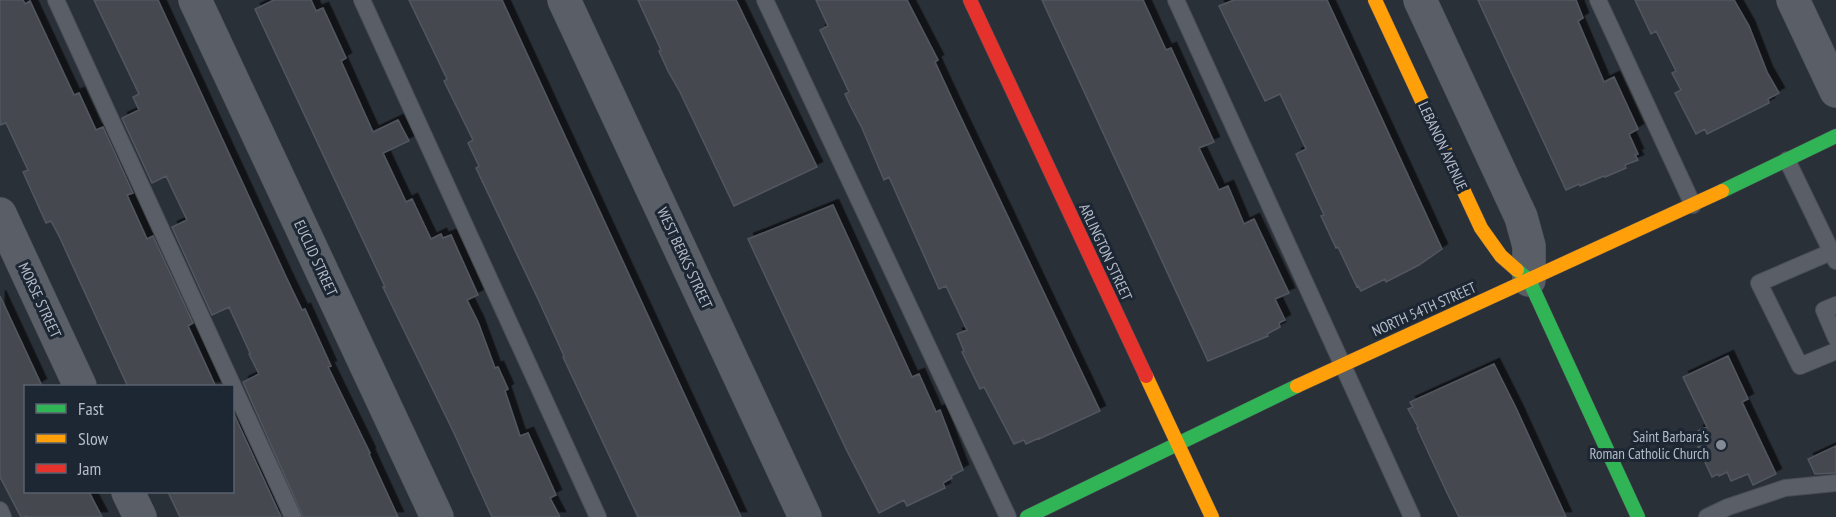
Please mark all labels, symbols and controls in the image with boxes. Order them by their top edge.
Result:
street label: LEBANON AVENUE [1414,98,1472,194]
street label: ARLINGTON STREET [1075,200,1137,304]
street label: WEST BERKS STREET [653,204,717,312]
street label: EUCLID STREET [290,217,342,299]
street label: MORSE STREET [14,259,66,341]
street label: NORTH 54TH STREET [1369,277,1479,340]
legend [24,385,234,493]
text: Fast [78,397,104,420]
text: Slow [78,427,109,450]
place label: Saint Barbara's Roman Catholic Church [1589,427,1709,463]
marker: Saint Barbara's Roman Catholic Church [1714,438,1728,452]
text: Jam [77,457,101,480]

